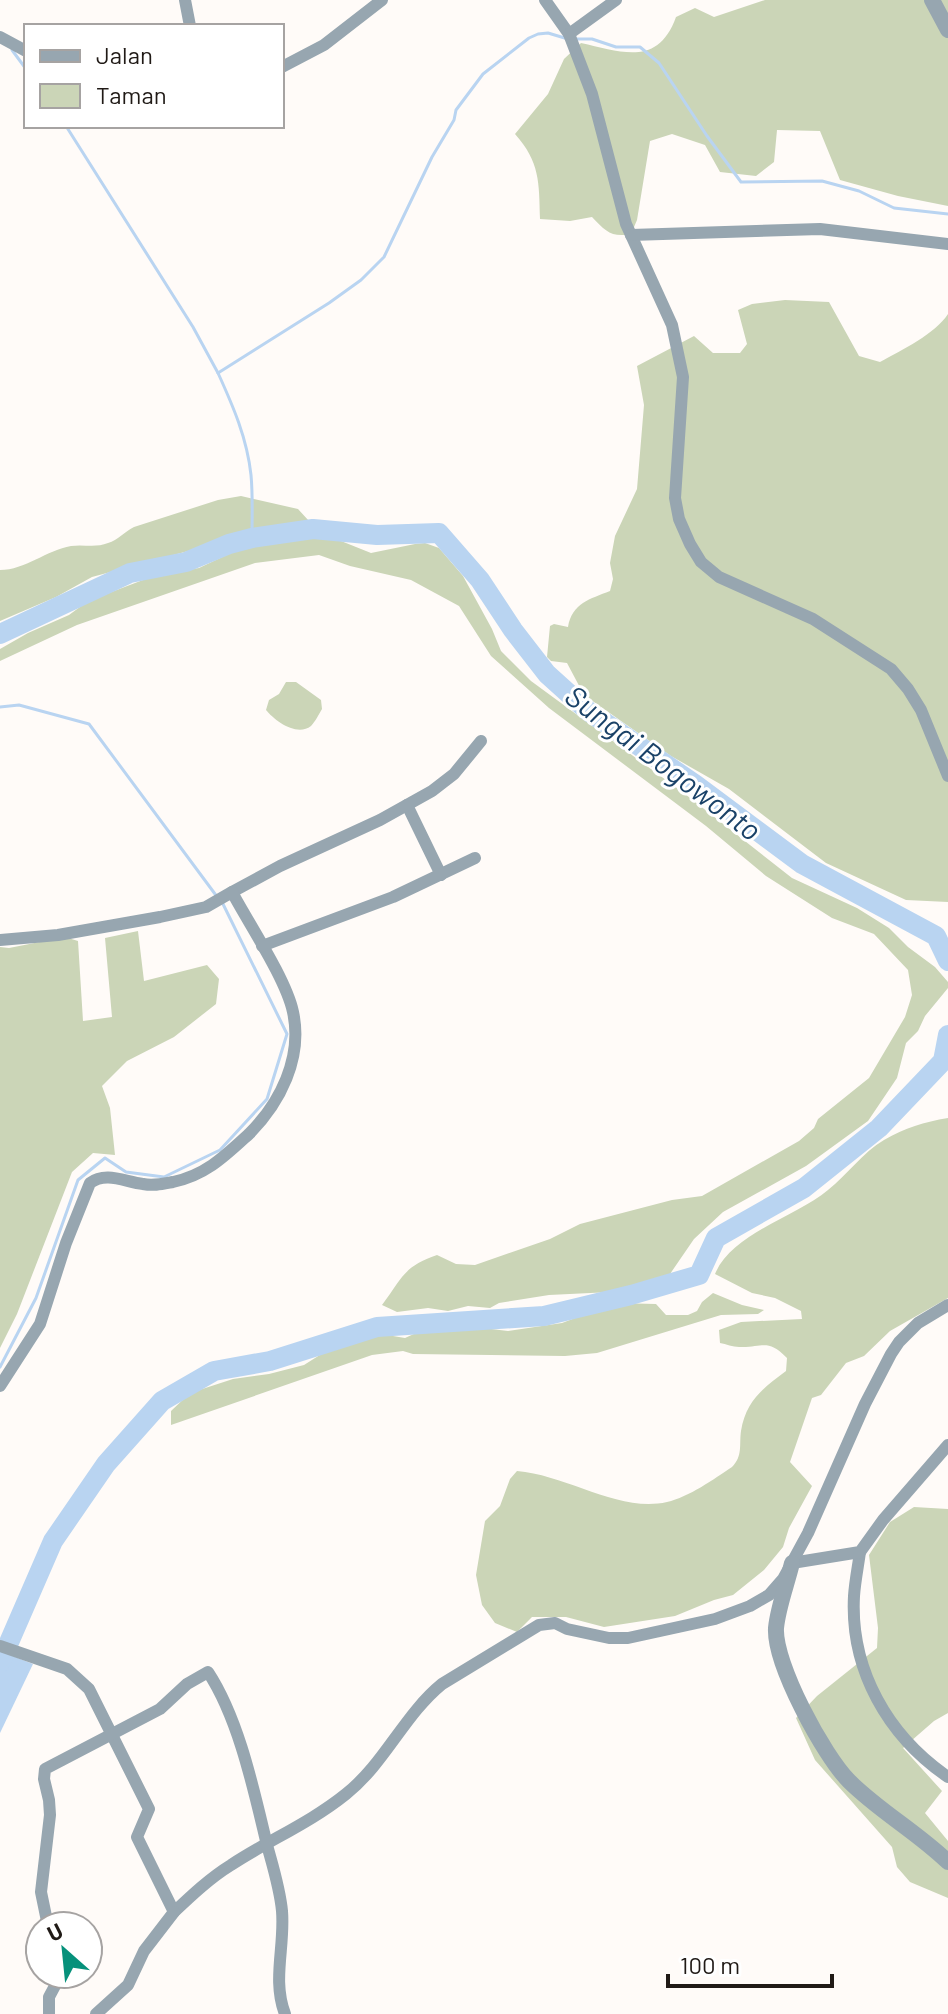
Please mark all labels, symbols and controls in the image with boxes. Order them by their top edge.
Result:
legend [24,24,284,128]
text: Jalan [96,40,153,69]
text: Taman [96,80,167,109]
water label: Sungai Bogowonto [559,677,769,847]
north arrow [24,1910,104,1990]
text: U [42,1917,67,1946]
scale bar [668,1938,832,1988]
text: 100 m [680,1950,740,1979]

